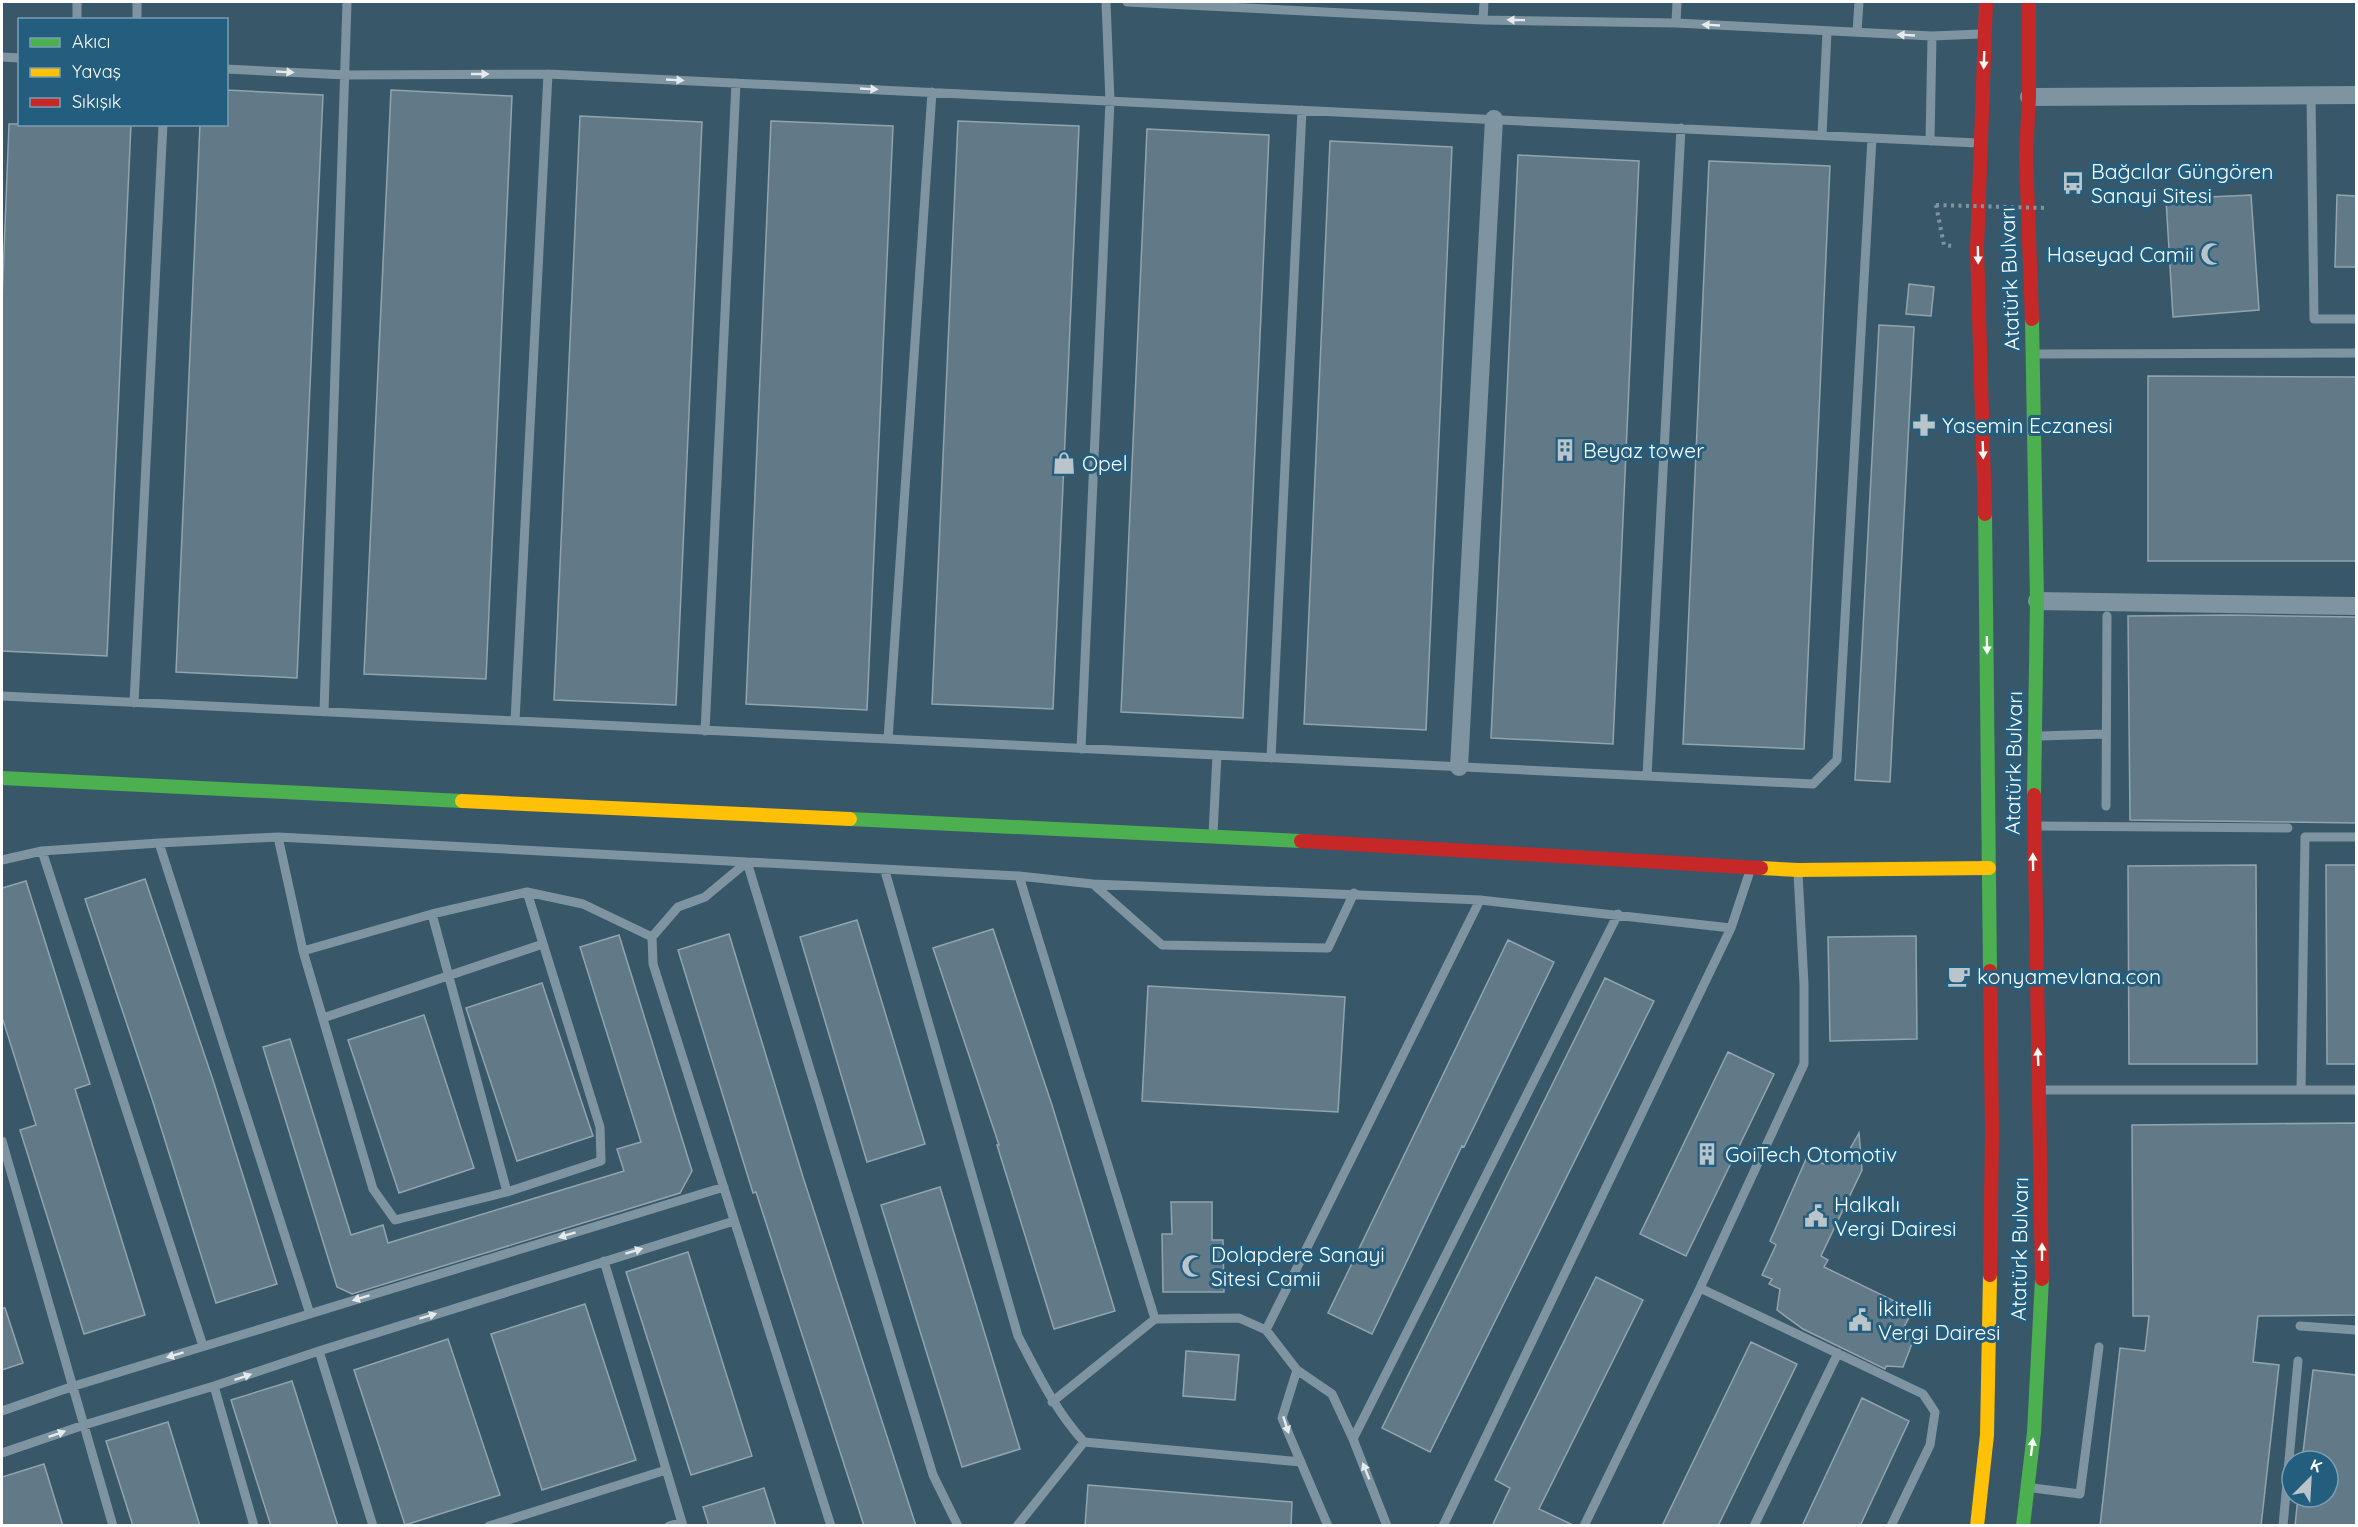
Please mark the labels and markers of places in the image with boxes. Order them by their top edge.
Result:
place label: Bağcılar Güngören Sanayi Sitesi [2091,158,2273,208]
bus stop icon: Bağcılar Güngören Sanayi Sitesi [2060,170,2086,196]
place label: Haseyad Camii [2047,241,2194,267]
mosque icon: Haseyad Camii [2199,241,2225,267]
pharmacy icon: Yasemin Eczanesi [1911,412,1937,438]
place label: Yasemin Eczanesi [1942,412,2113,438]
building icon: Beyaz tower [1552,437,1578,463]
place label: Beyaz tower [1583,437,1704,463]
shop icon: Opel [1051,450,1077,476]
place label: Opel [1082,450,1128,476]
cafe icon: konyamevlana.con [1946,963,1972,989]
place label: konyamevlana.con [1977,963,2161,989]
building icon: GoiTech Otomotiv [1694,1141,1720,1167]
place label: GoiTech Otomotiv [1725,1141,1897,1167]
place label: Halkalı Vergi Dairesi [1834,1191,1957,1241]
public building icon: Halkalı Vergi Dairesi [1803,1203,1829,1229]
place label: Dolapdere Sanayi Sitesi Camii [1211,1241,1385,1291]
mosque icon: Dolapdere Sanayi Sitesi Camii [1180,1253,1206,1279]
place label: İkitelli Vergi Dairesi [1878,1295,2001,1345]
public building icon: İkitelli Vergi Dairesi [1847,1307,1873,1333]

